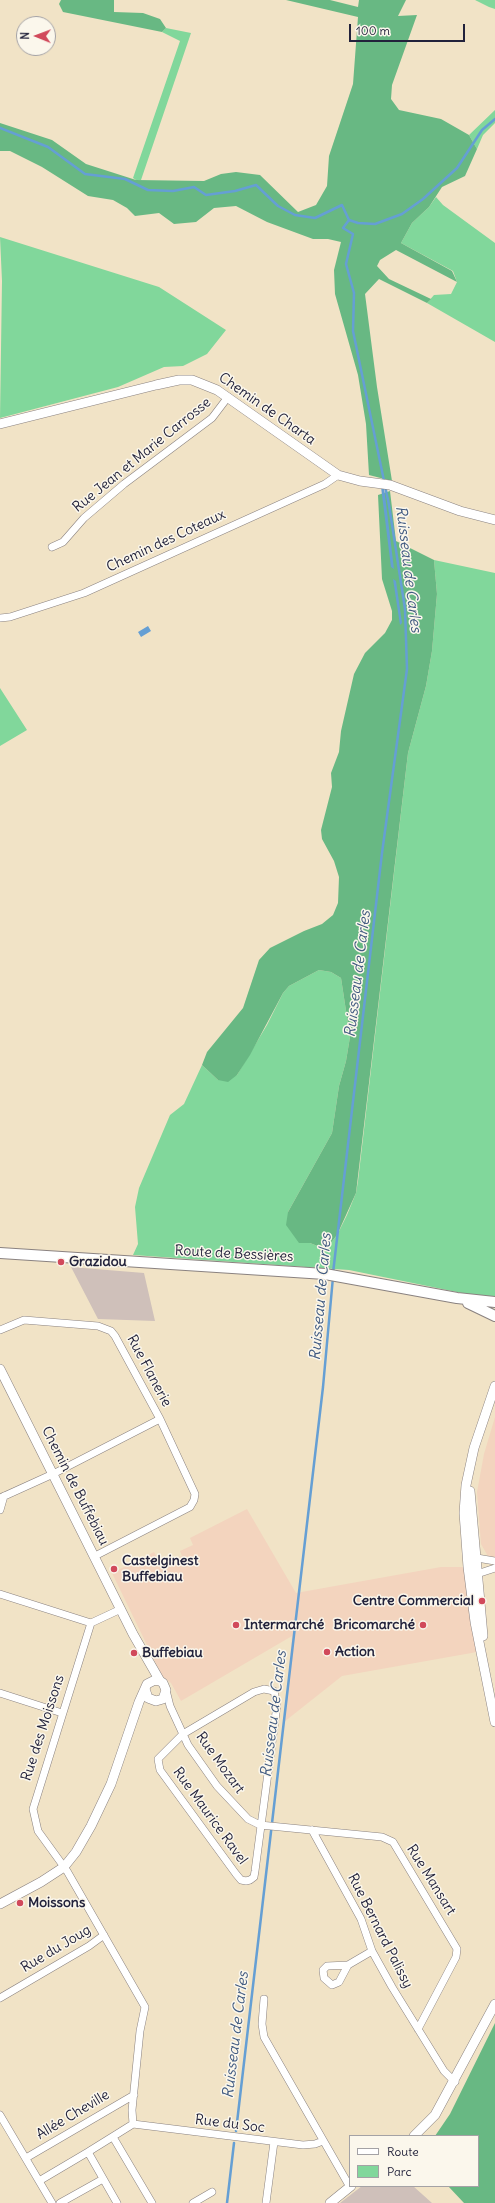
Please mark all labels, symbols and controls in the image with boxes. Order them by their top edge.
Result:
north arrow [16,16,56,56]
scale bar [351,16,467,42]
text: 100 m [356,23,390,38]
text: N [18,32,32,40]
street label: Chemin de Charta [215,369,319,449]
street label: Rue Jean et Marie Carrosse [69,394,215,516]
water label: Ruisseau de Carles [391,505,425,633]
street label: Chemin des Coteaux [104,506,228,576]
water label: Ruisseau de Carles [341,910,375,1038]
water label: Ruisseau de Carles [306,1233,336,1361]
street label: Route de Bessières [174,1243,294,1265]
place label: Grazidou [69,1254,127,1270]
marker: Grazidou [56,1257,66,1267]
street label: Rue Flanerie [123,1332,175,1410]
street label: Chemin de Buffebiau [38,1424,112,1548]
place label: Castelginest Buffebiau [122,1553,198,1586]
marker: Castelginest Buffebiau [109,1564,119,1574]
place label: Centre Commercial [353,1593,474,1609]
marker: Centre Commercial [477,1596,487,1606]
place label: Intermarché [244,1617,324,1633]
place label: Bricomarché [334,1617,415,1633]
marker: Intermarché [231,1620,241,1630]
marker: Bricomarché [418,1620,428,1630]
place label: Action [335,1644,375,1660]
place label: Buffebiau [142,1645,203,1661]
marker: Action [322,1647,332,1657]
marker: Buffebiau [129,1648,139,1658]
water label: Ruisseau de Carles [257,1650,291,1778]
street label: Rue des Moissons [18,1673,68,1783]
street label: Rue Mozart [192,1729,248,1797]
street label: Rue Maurice Ravel [169,1764,251,1868]
street label: Rue Mansart [403,1842,459,1918]
street label: Rue Bernard Palissy [344,1871,416,1991]
place label: Moissons [28,1895,85,1911]
marker: Moissons [15,1898,25,1908]
street label: Rue du Joug [18,1922,94,1976]
water label: Ruisseau de Carles [219,1971,253,2099]
street label: Allée Cheville [33,2087,113,2143]
street label: Rue du Soc [194,2111,266,2137]
legend [349,2135,479,2187]
text: Route [387,2144,419,2159]
text: Parc [387,2164,412,2179]

